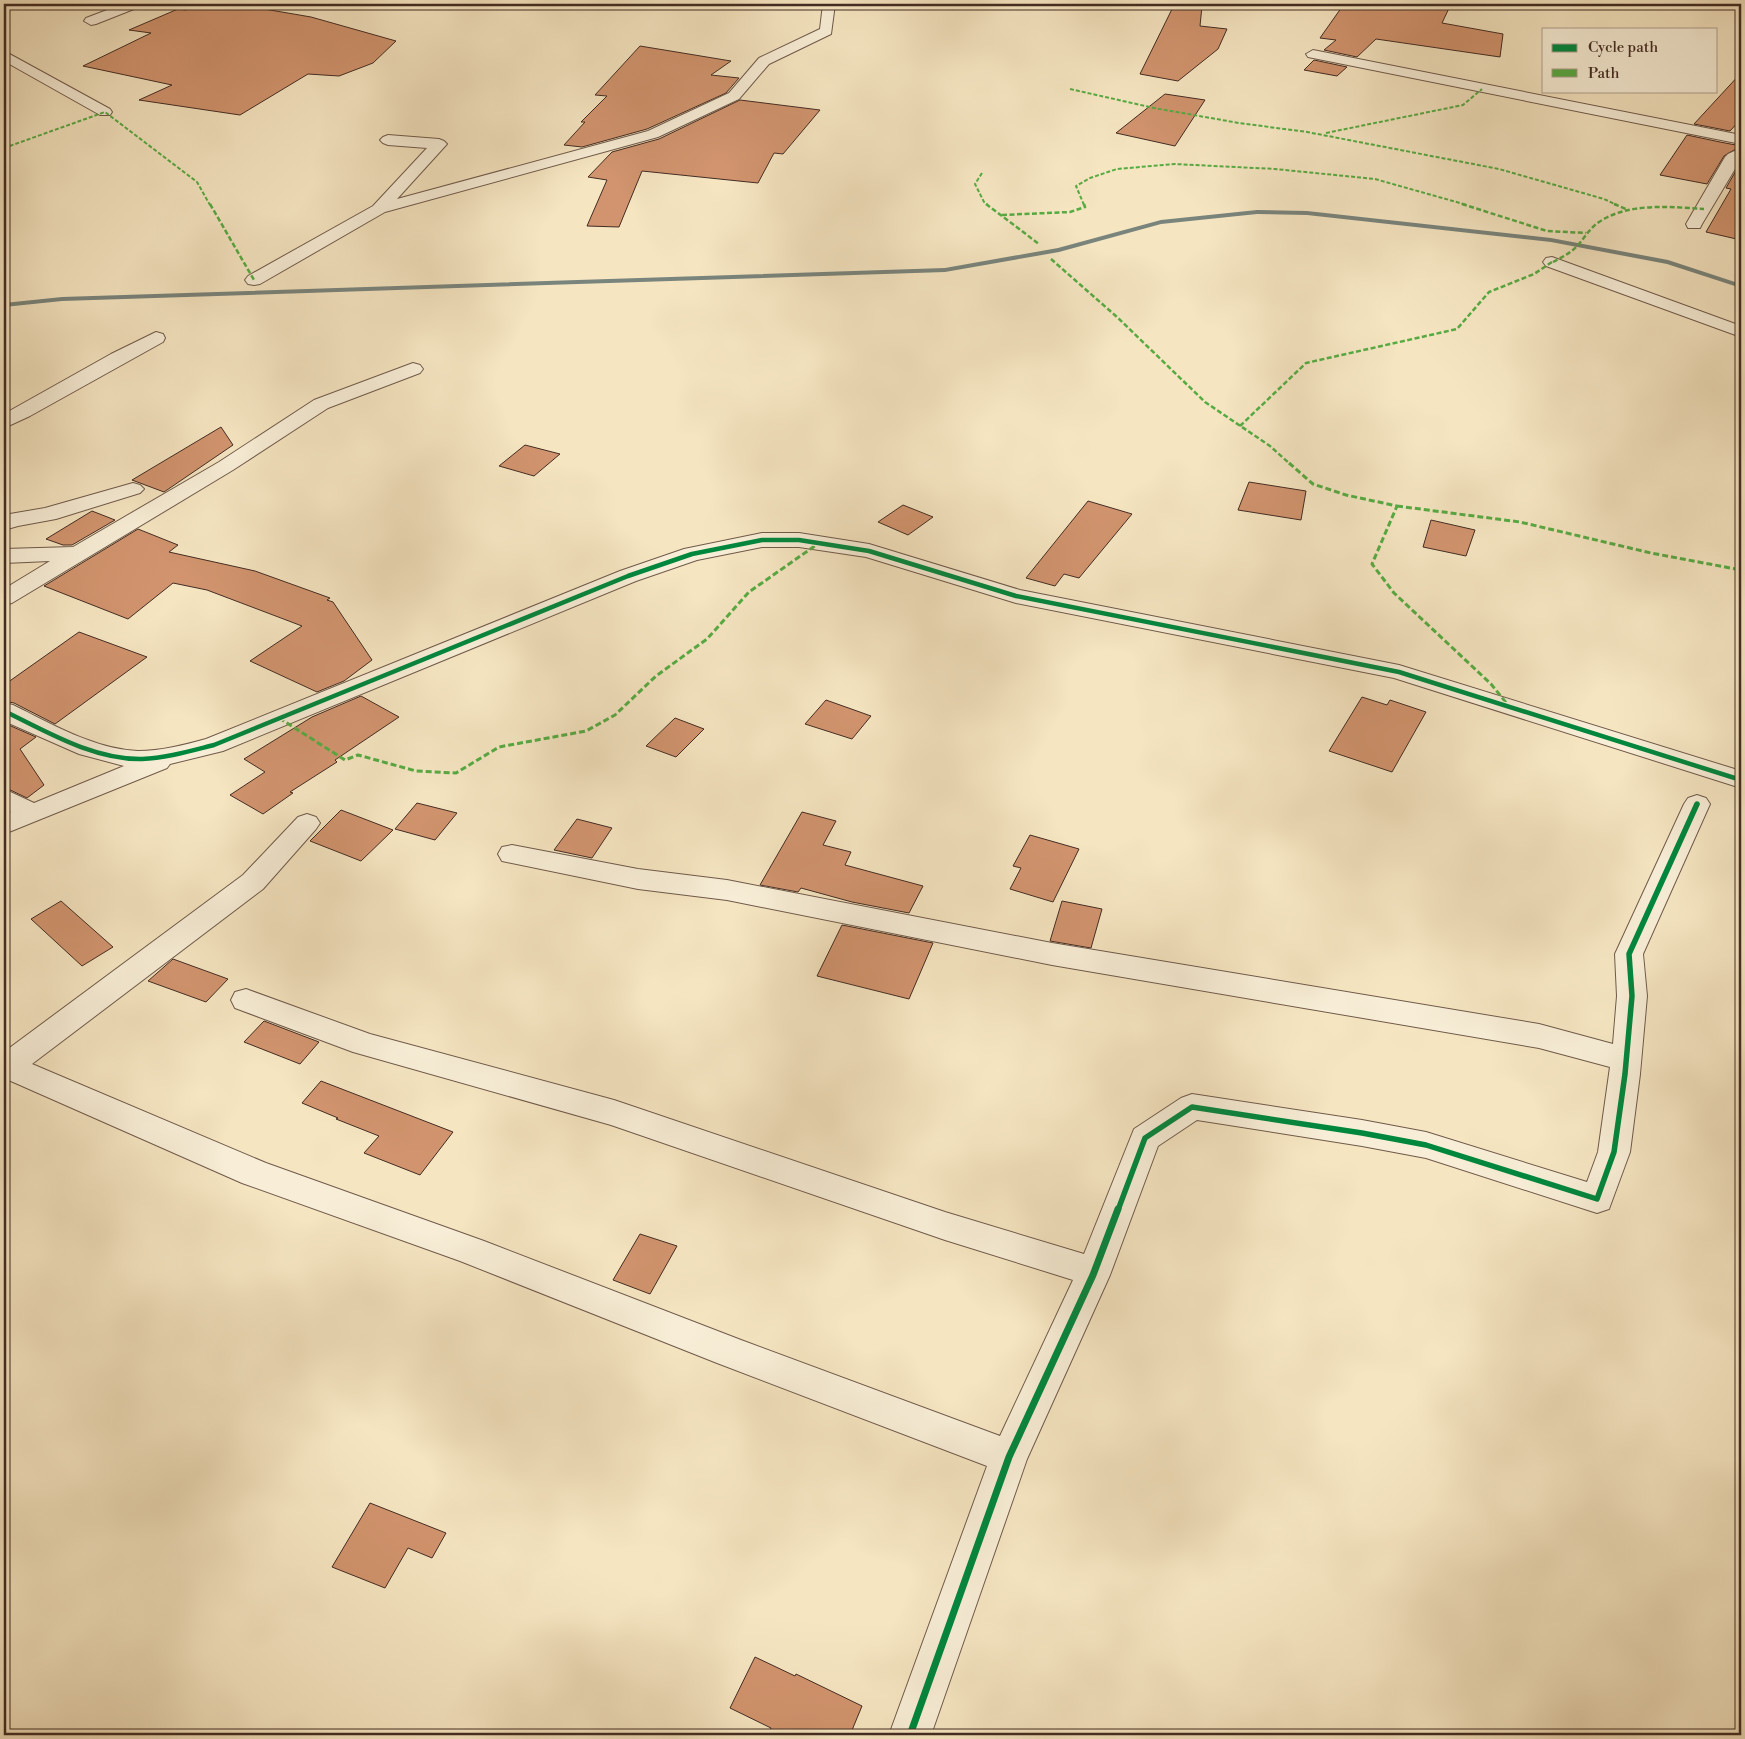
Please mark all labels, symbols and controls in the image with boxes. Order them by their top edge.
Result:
legend [1542,28,1718,92]
text: Cycle path [1588,38,1658,57]
text: Path [1588,64,1620,83]

